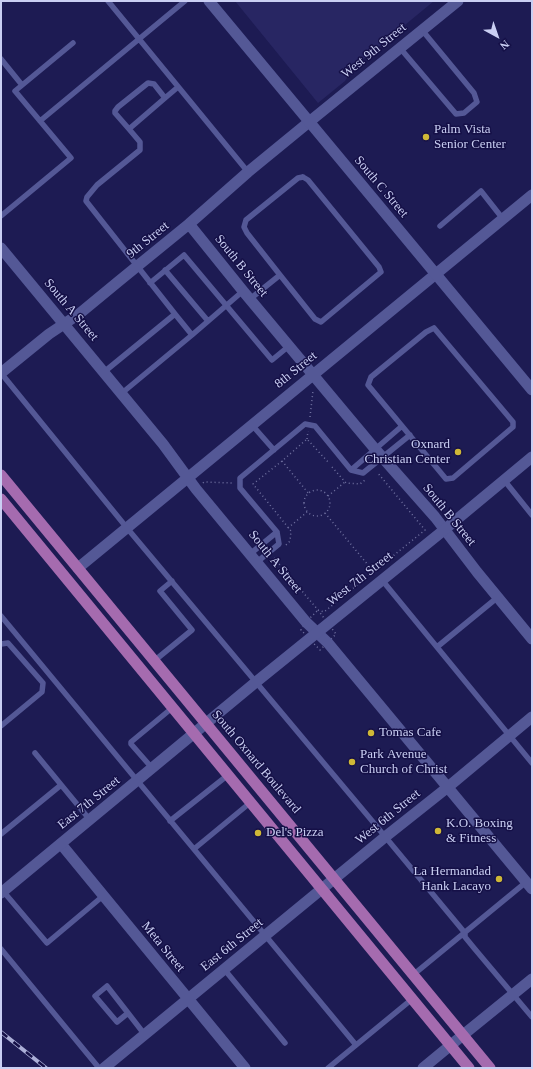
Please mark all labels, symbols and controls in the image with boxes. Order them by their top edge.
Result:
north arrow [477,16,517,56]
street label: West 9th Street [338,20,410,82]
text: N [498,38,512,52]
place label: Palm Vista Senior Center [434,122,506,153]
marker: Palm Vista Senior Center [421,132,431,142]
street label: South C Street [351,153,411,221]
street label: 9th Street [124,218,172,262]
street label: South B Street [211,232,271,300]
street label: South A Street [40,276,102,344]
street label: 8th Street [272,348,320,392]
place label: Oxnard Christian Center [364,437,450,468]
marker: Oxnard Christian Center [453,447,463,457]
street label: South B Street [419,481,479,549]
street label: South A Street [245,527,305,597]
street label: West 7th Street [324,549,396,609]
street label: South Oxnard Boulevard [208,707,304,817]
place label: Tomas Cafe [379,725,441,741]
marker: Tomas Cafe [366,728,376,738]
place label: Park Avenue Church of Christ [360,747,447,778]
marker: Park Avenue Church of Christ [347,757,357,767]
street label: East 7th Street [55,773,123,833]
street label: West 6th Street [352,786,424,848]
place label: K.O. Boxing & Fitness [446,816,513,847]
place label: Del's Pizza [266,825,324,841]
marker: K.O. Boxing & Fitness [433,826,443,836]
marker: Del's Pizza [253,828,263,838]
place label: La Hermandad Hank Lacayo [413,864,491,895]
marker: La Hermandad Hank Lacayo [494,874,504,884]
street label: East 6th Street [198,915,266,975]
street label: Meta Street [138,919,188,975]

